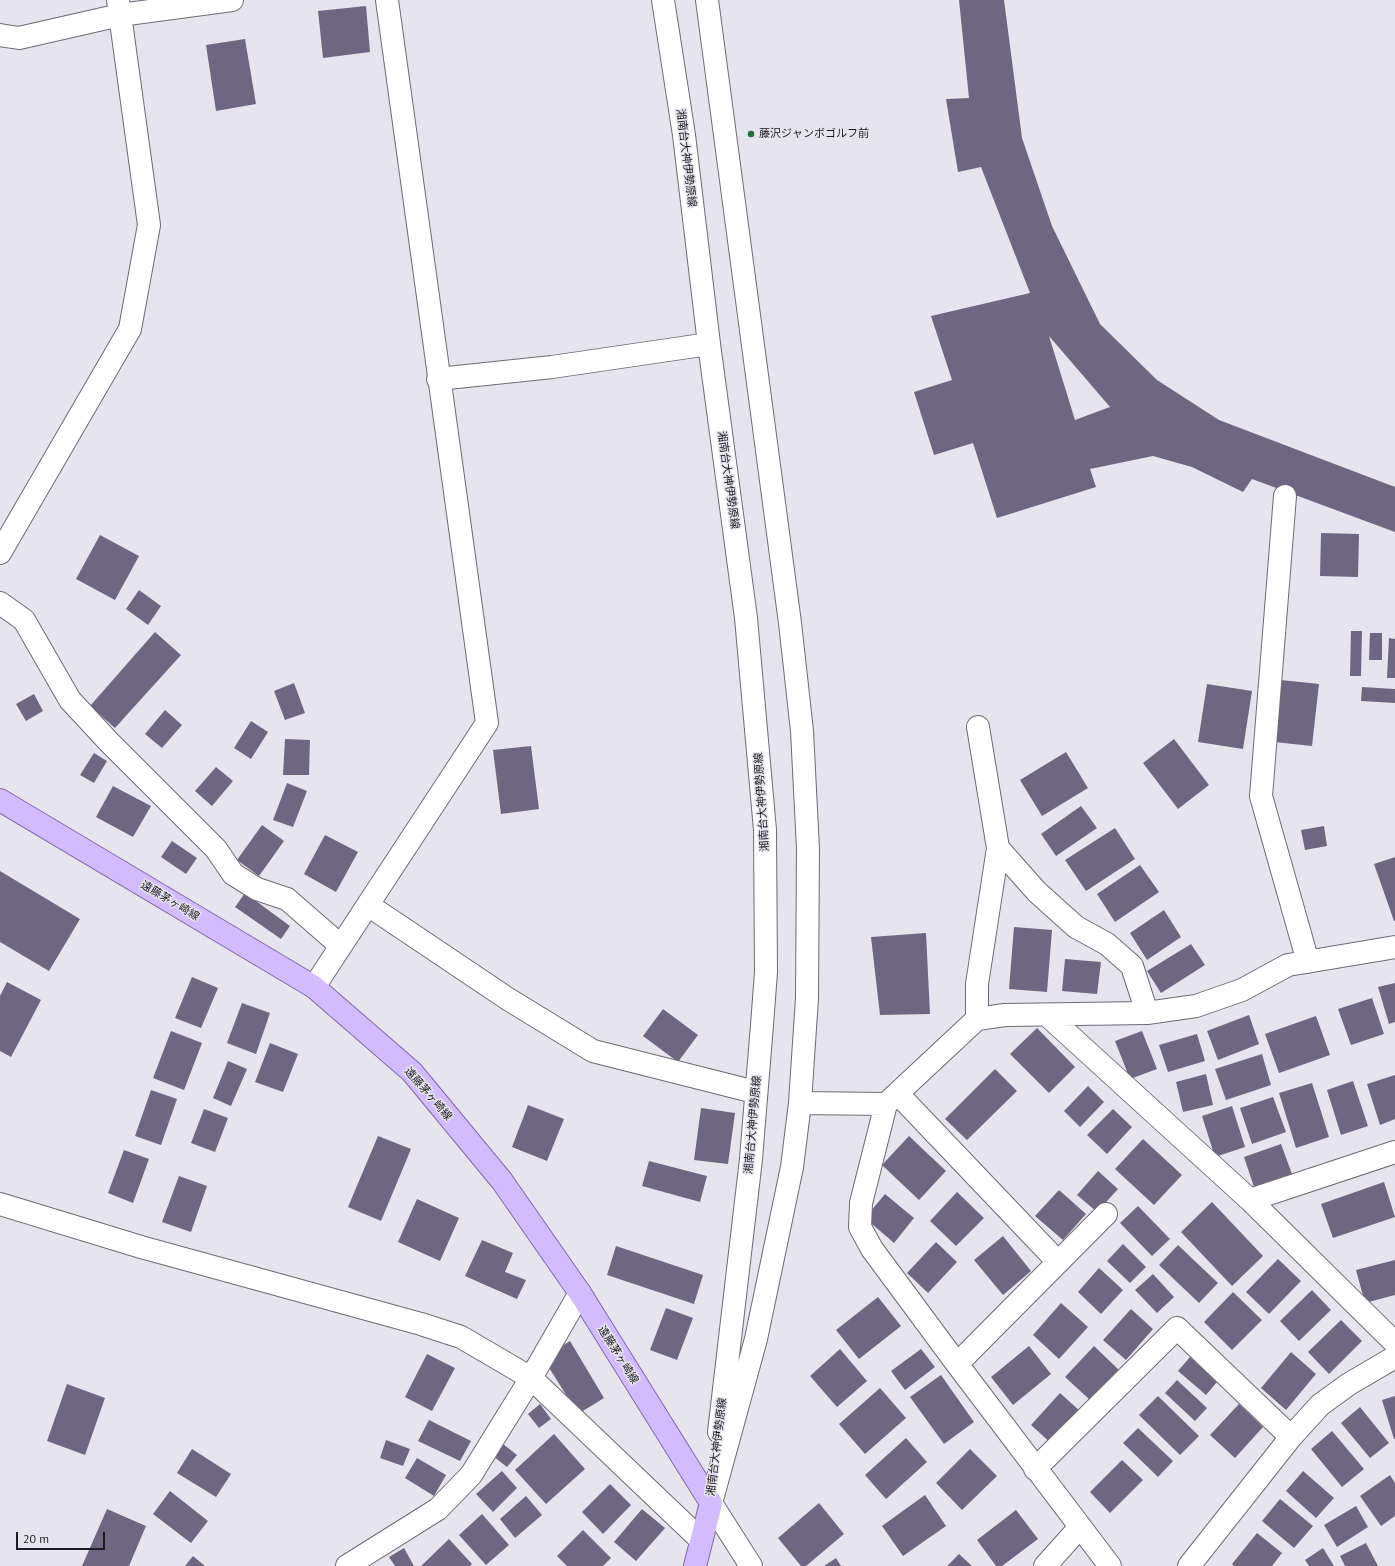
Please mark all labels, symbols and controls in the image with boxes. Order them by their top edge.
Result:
street label: 湘南台大神伊勢原線 [673,108,699,208]
place label: 藤沢ジャンボゴルフ前 [759,127,869,141]
marker: 藤沢ジャンボゴルフ前 [746,129,756,139]
street label: 湘南台大神伊勢原線 [715,430,741,530]
street label: 湘南台大神伊勢原線 [752,752,772,852]
street label: 遠藤茅ヶ崎線 [138,878,202,924]
street label: 遠藤茅ヶ崎線 [401,1065,455,1123]
street label: 湘南台大神伊勢原線 [742,1075,764,1175]
street label: 遠藤茅ヶ崎線 [595,1324,641,1386]
street label: 湘南台大神伊勢原線 [704,1397,730,1497]
scale bar [18,1524,107,1550]
text: 20 m [23,1531,49,1546]

